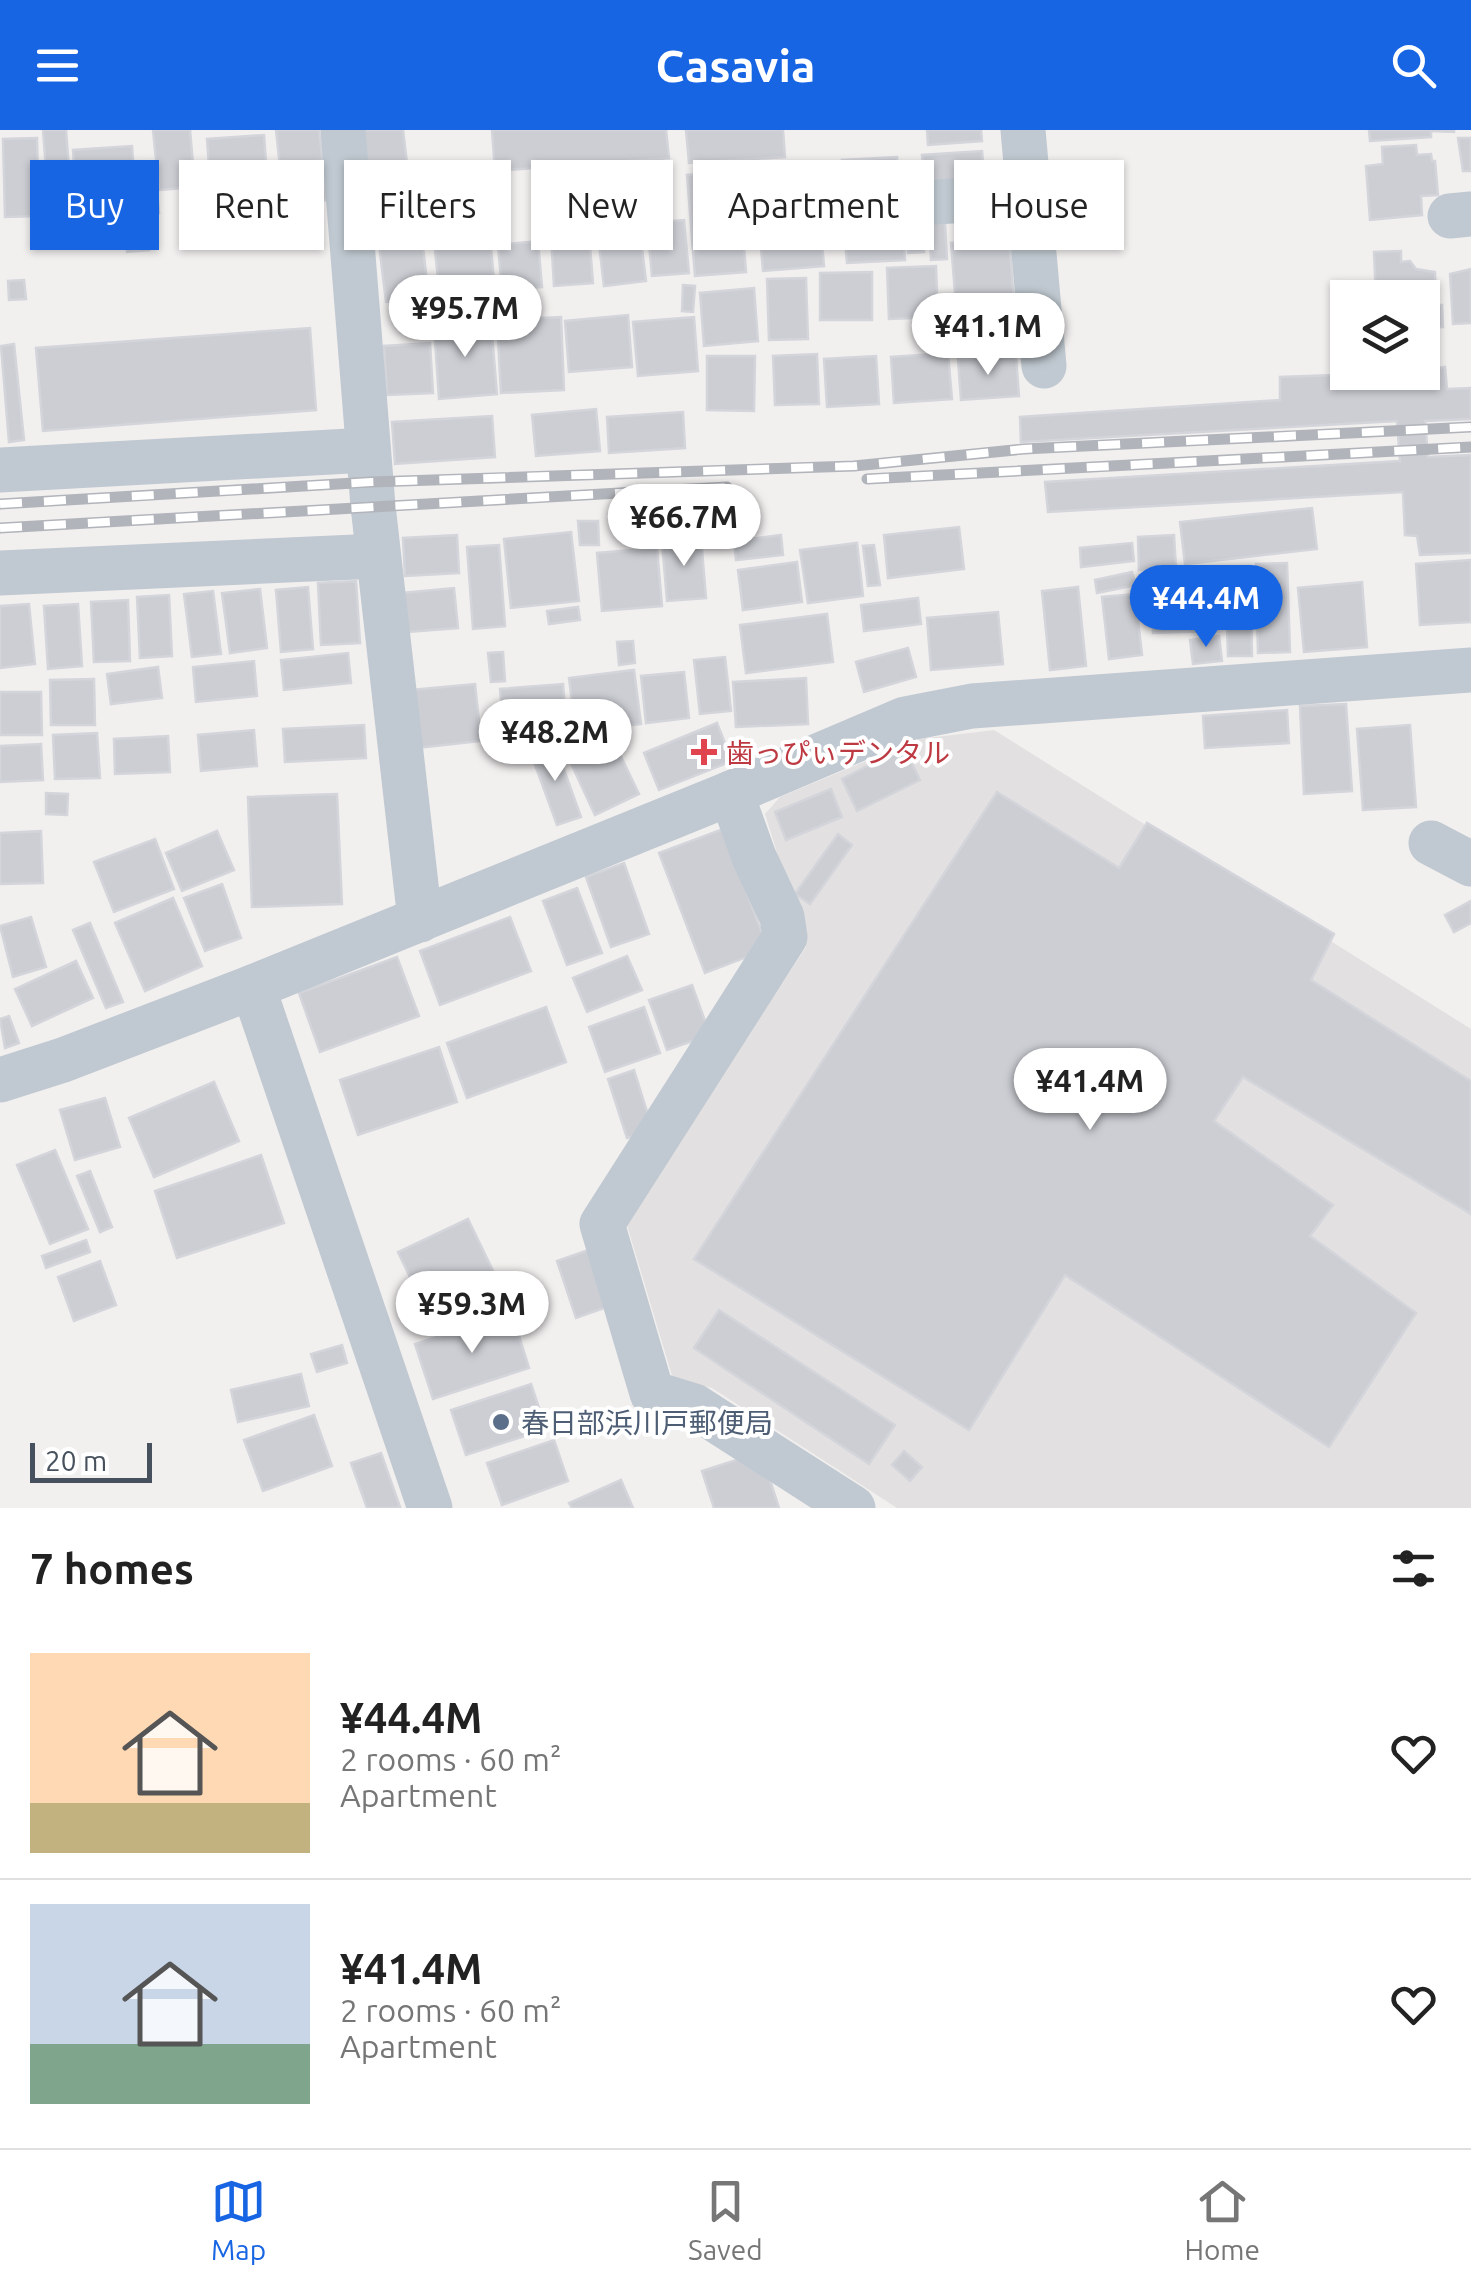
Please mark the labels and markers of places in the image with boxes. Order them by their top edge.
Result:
pin: ¥95.7M [384,275,546,360]
pin: ¥41.1M [907,293,1069,378]
pin: ¥66.7M [603,484,765,569]
pin: ¥44.4M [1125,565,1287,650]
pin: ¥48.2M [474,699,636,784]
place label: 歯っぴぃデンタル [726,737,950,768]
marker: 歯っぴぃデンタル [691,739,717,765]
pin: ¥41.4M [1009,1048,1171,1133]
pin: ¥59.3M [391,1271,553,1356]
place label: 春日部浜川戸郵便局 [521,1407,773,1438]
marker: 春日部浜川戸郵便局 [490,1411,512,1433]

